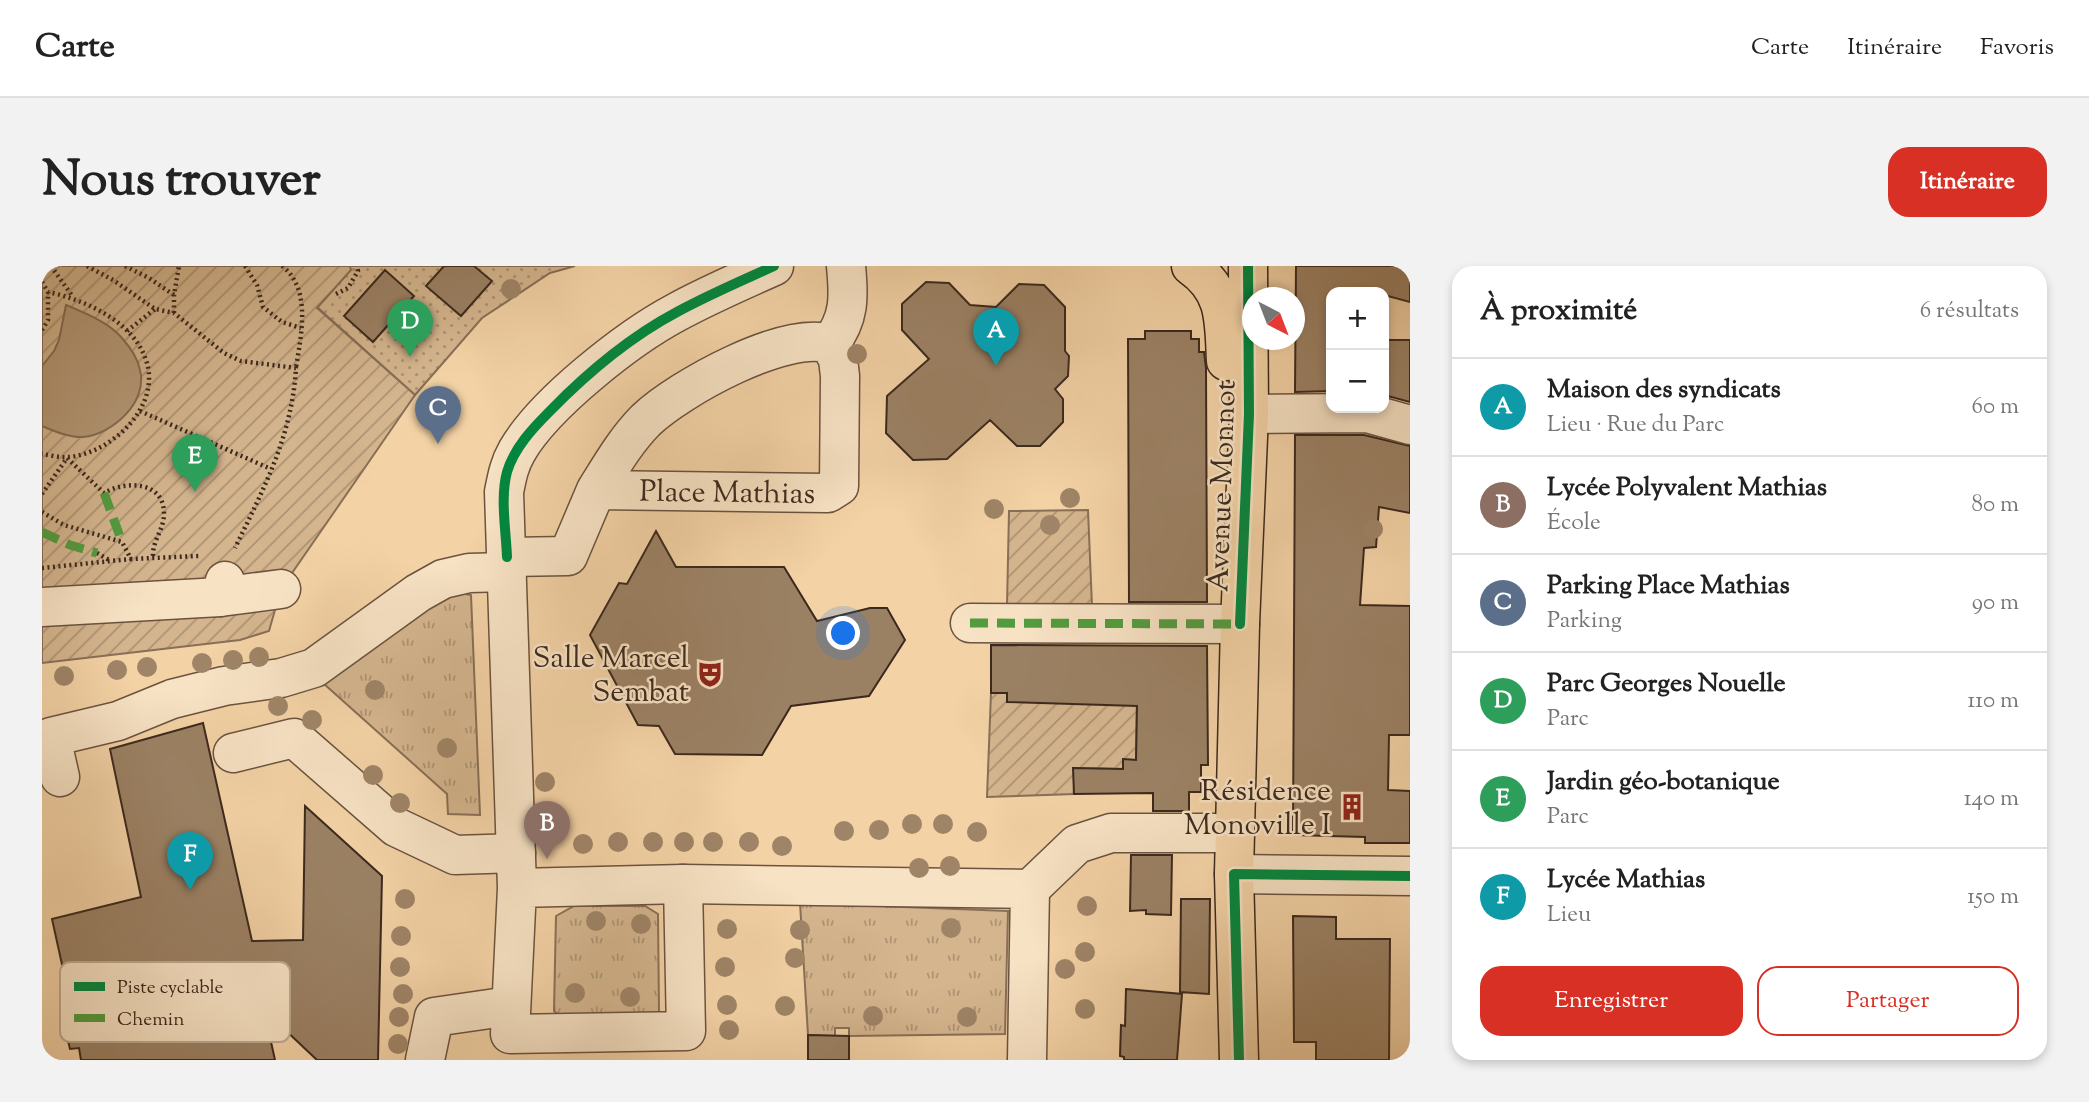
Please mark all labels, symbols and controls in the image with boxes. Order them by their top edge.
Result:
text: Carte [35,24,115,72]
text: Carte [1751,31,1809,65]
text: Itinéraire [1847,31,1942,65]
text: Favoris [1980,31,2054,65]
text: Nous trouver [42,147,321,217]
button: Itinéraire [1888,147,2047,217]
north arrow [1242,287,1305,350]
map controls [1326,287,1389,413]
button: + [1326,287,1389,350]
text: À proximité [1480,290,1637,333]
text: 6 résultats [1920,295,2019,328]
pin: D [387,299,433,357]
pin: A [973,308,1019,366]
button: − [1326,350,1389,413]
text: Maison des syndicats [1547,372,1781,409]
street label: Avenue Monnot [1198,379,1249,593]
pin: C [415,386,461,444]
text: A [1494,391,1512,424]
text: 60 m [1971,391,2019,424]
text: Lieu · Rue du Parc [1547,409,1724,442]
pin: E [172,434,218,492]
text: Lycée Polyvalent Mathias [1547,470,1827,507]
street label: Place Mathias [639,472,815,517]
text: B [1496,489,1510,522]
text: 80 m [1971,489,2019,522]
text: École [1547,507,1601,540]
text: Parking Place Mathias [1547,568,1790,605]
text: C [1494,587,1512,620]
text: 90 m [1972,587,2019,620]
text: Parking [1547,605,1622,638]
your location [826,616,860,650]
place label: Salle Marcel Sembat [532,638,689,715]
theatre icon: Salle Marcel Sembat [695,659,725,689]
text: Parc Georges Nouelle [1547,666,1786,703]
text: D [1494,685,1512,718]
text: 110 m [1968,685,2019,718]
text: Parc [1547,703,1589,736]
text: Jardin géo-botanique [1547,764,1780,801]
place label: Résidence Monoville I [1184,771,1331,848]
text: E [1496,783,1510,816]
text: 140 m [1964,783,2019,816]
building icon: Résidence Monoville I [1337,792,1367,822]
pin: B [524,801,570,859]
text: Parc [1547,801,1589,834]
pin: F [167,832,213,890]
text: Lycée Mathias [1547,862,1705,899]
text: F [1497,881,1509,914]
text: 150 m [1967,881,2019,914]
text: Lieu [1547,899,1591,932]
legend [60,962,290,1042]
button: Enregistrer [1480,966,1743,1036]
button: Partager [1757,966,2019,1036]
text: Piste cyclable [117,975,224,1002]
text: Chemin [117,1007,185,1034]

